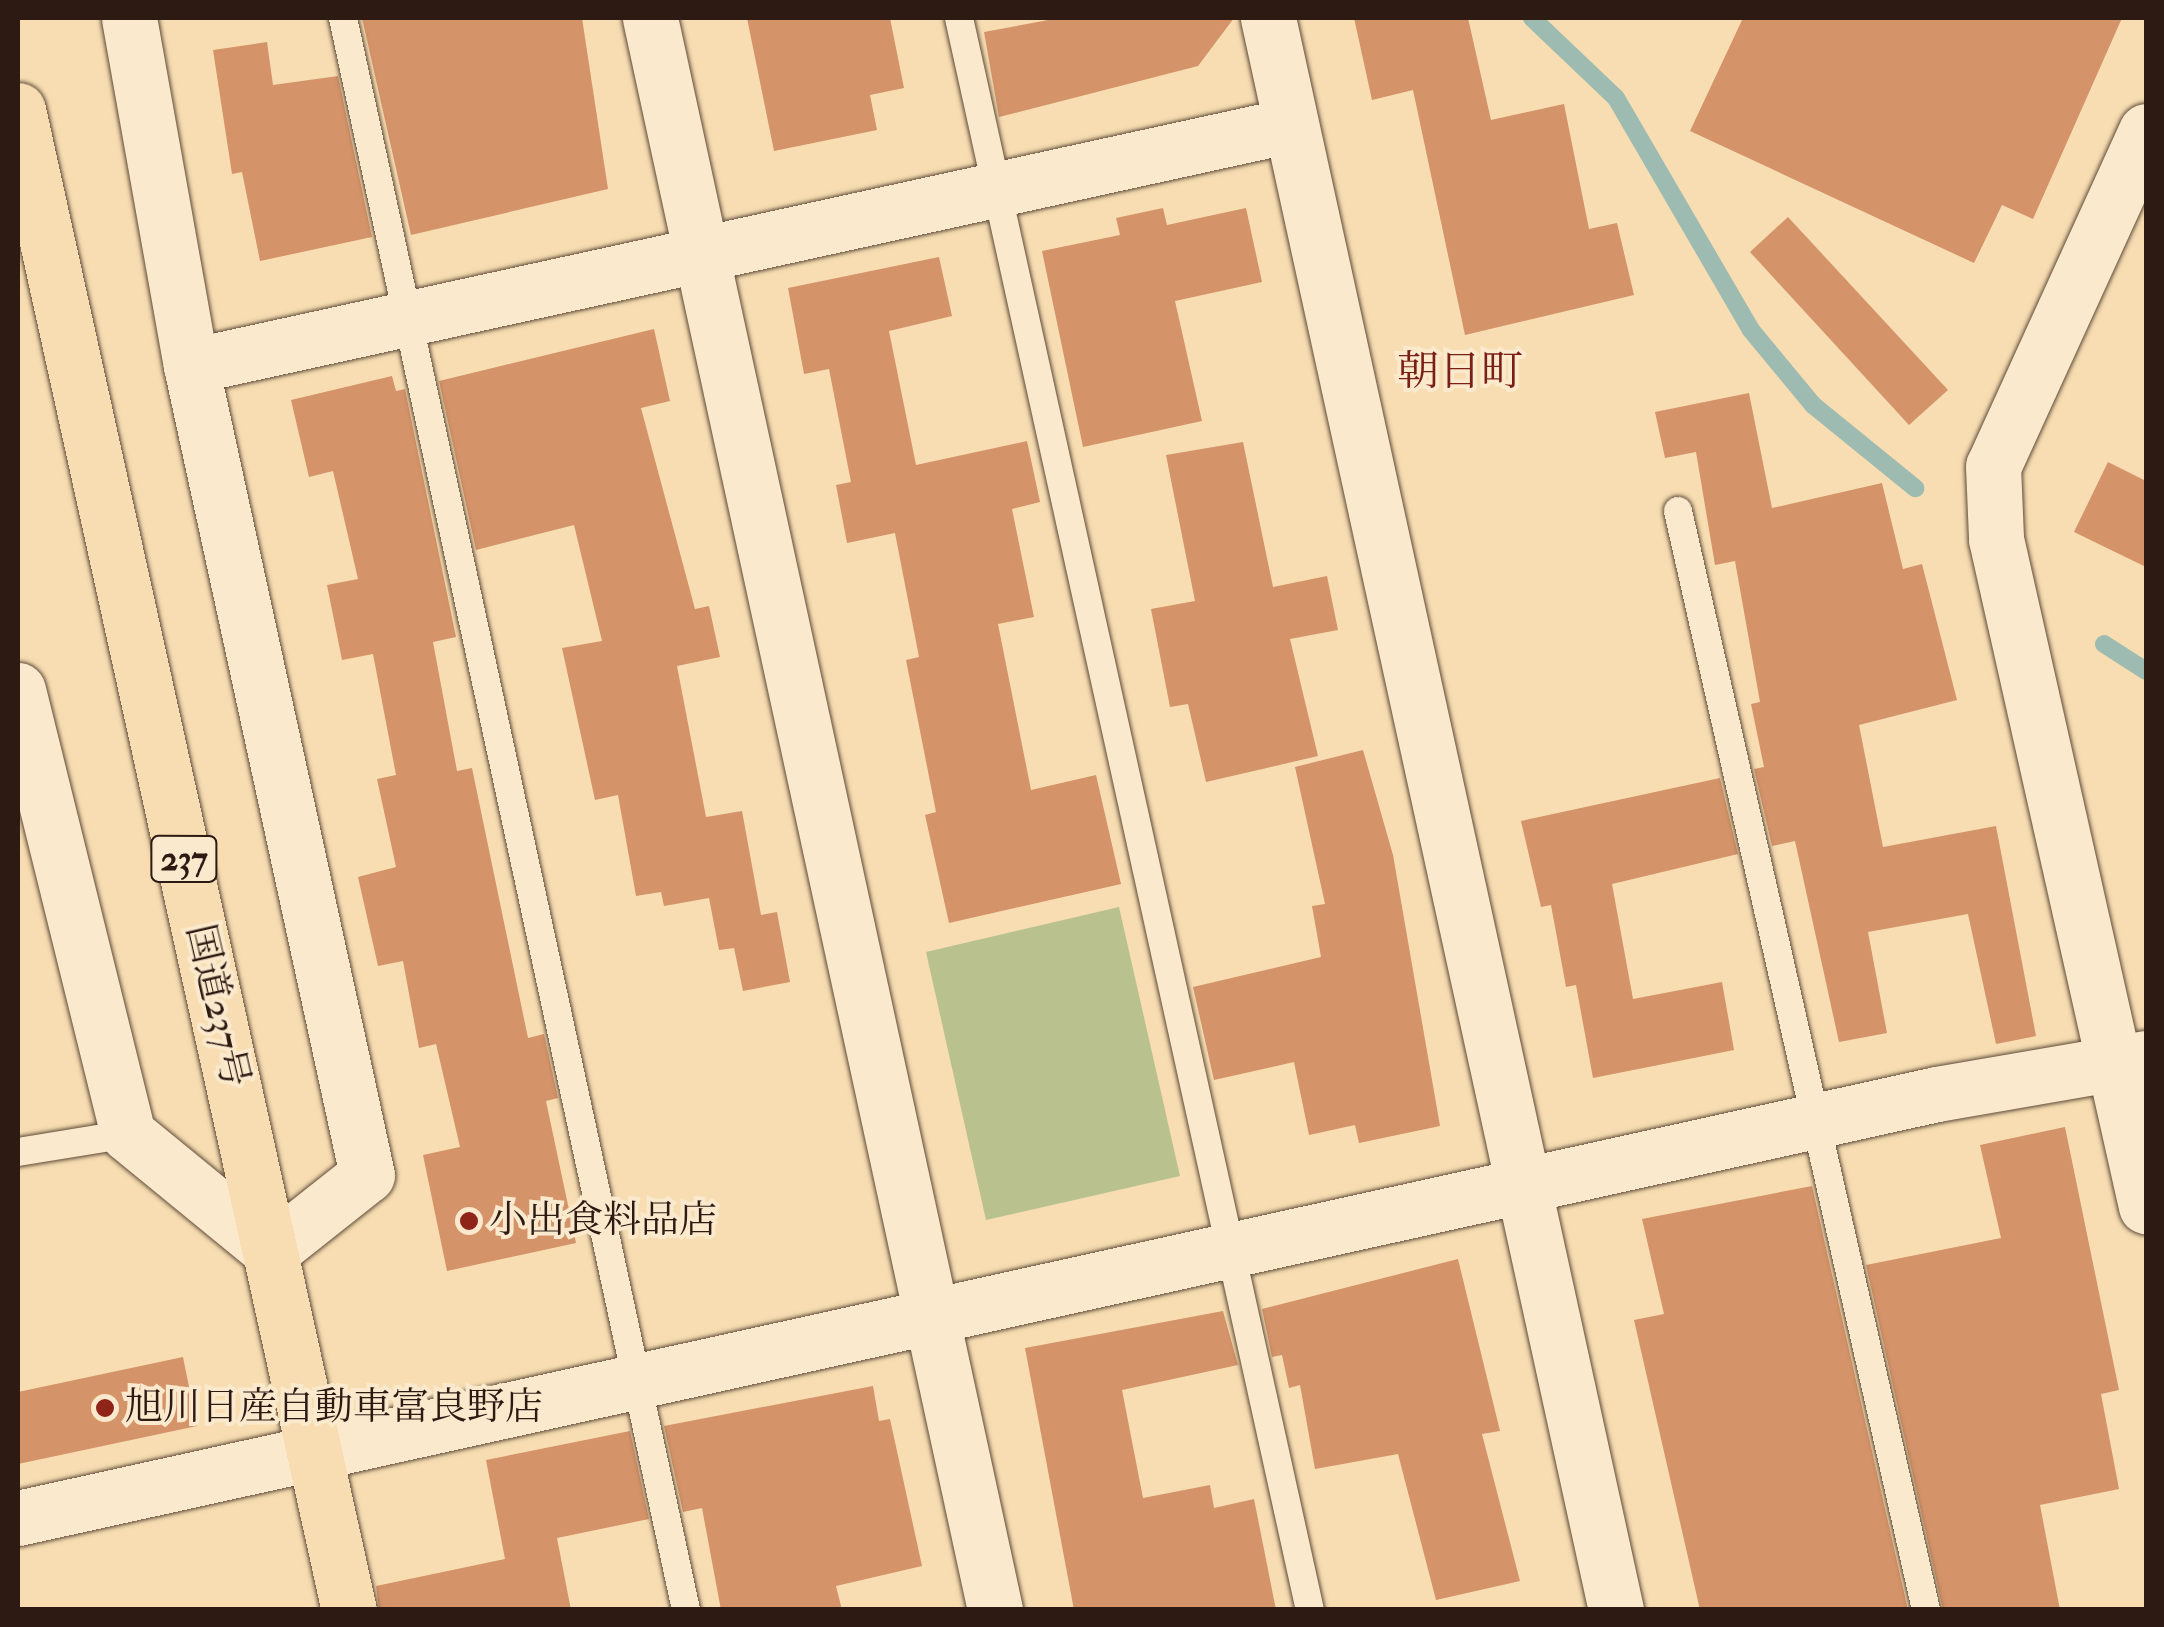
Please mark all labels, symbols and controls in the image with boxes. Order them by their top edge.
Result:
district label: 朝日町 [1397,347,1523,397]
road number: 237 [149,829,219,889]
street label: 国道237号 [176,920,258,1092]
place label: 小出食料品店 [489,1198,717,1244]
marker: 小出食料品店 [458,1210,480,1232]
place label: 旭川日産自動車富良野店 [125,1385,543,1431]
marker: 旭川日産自動車富良野店 [94,1397,116,1419]

